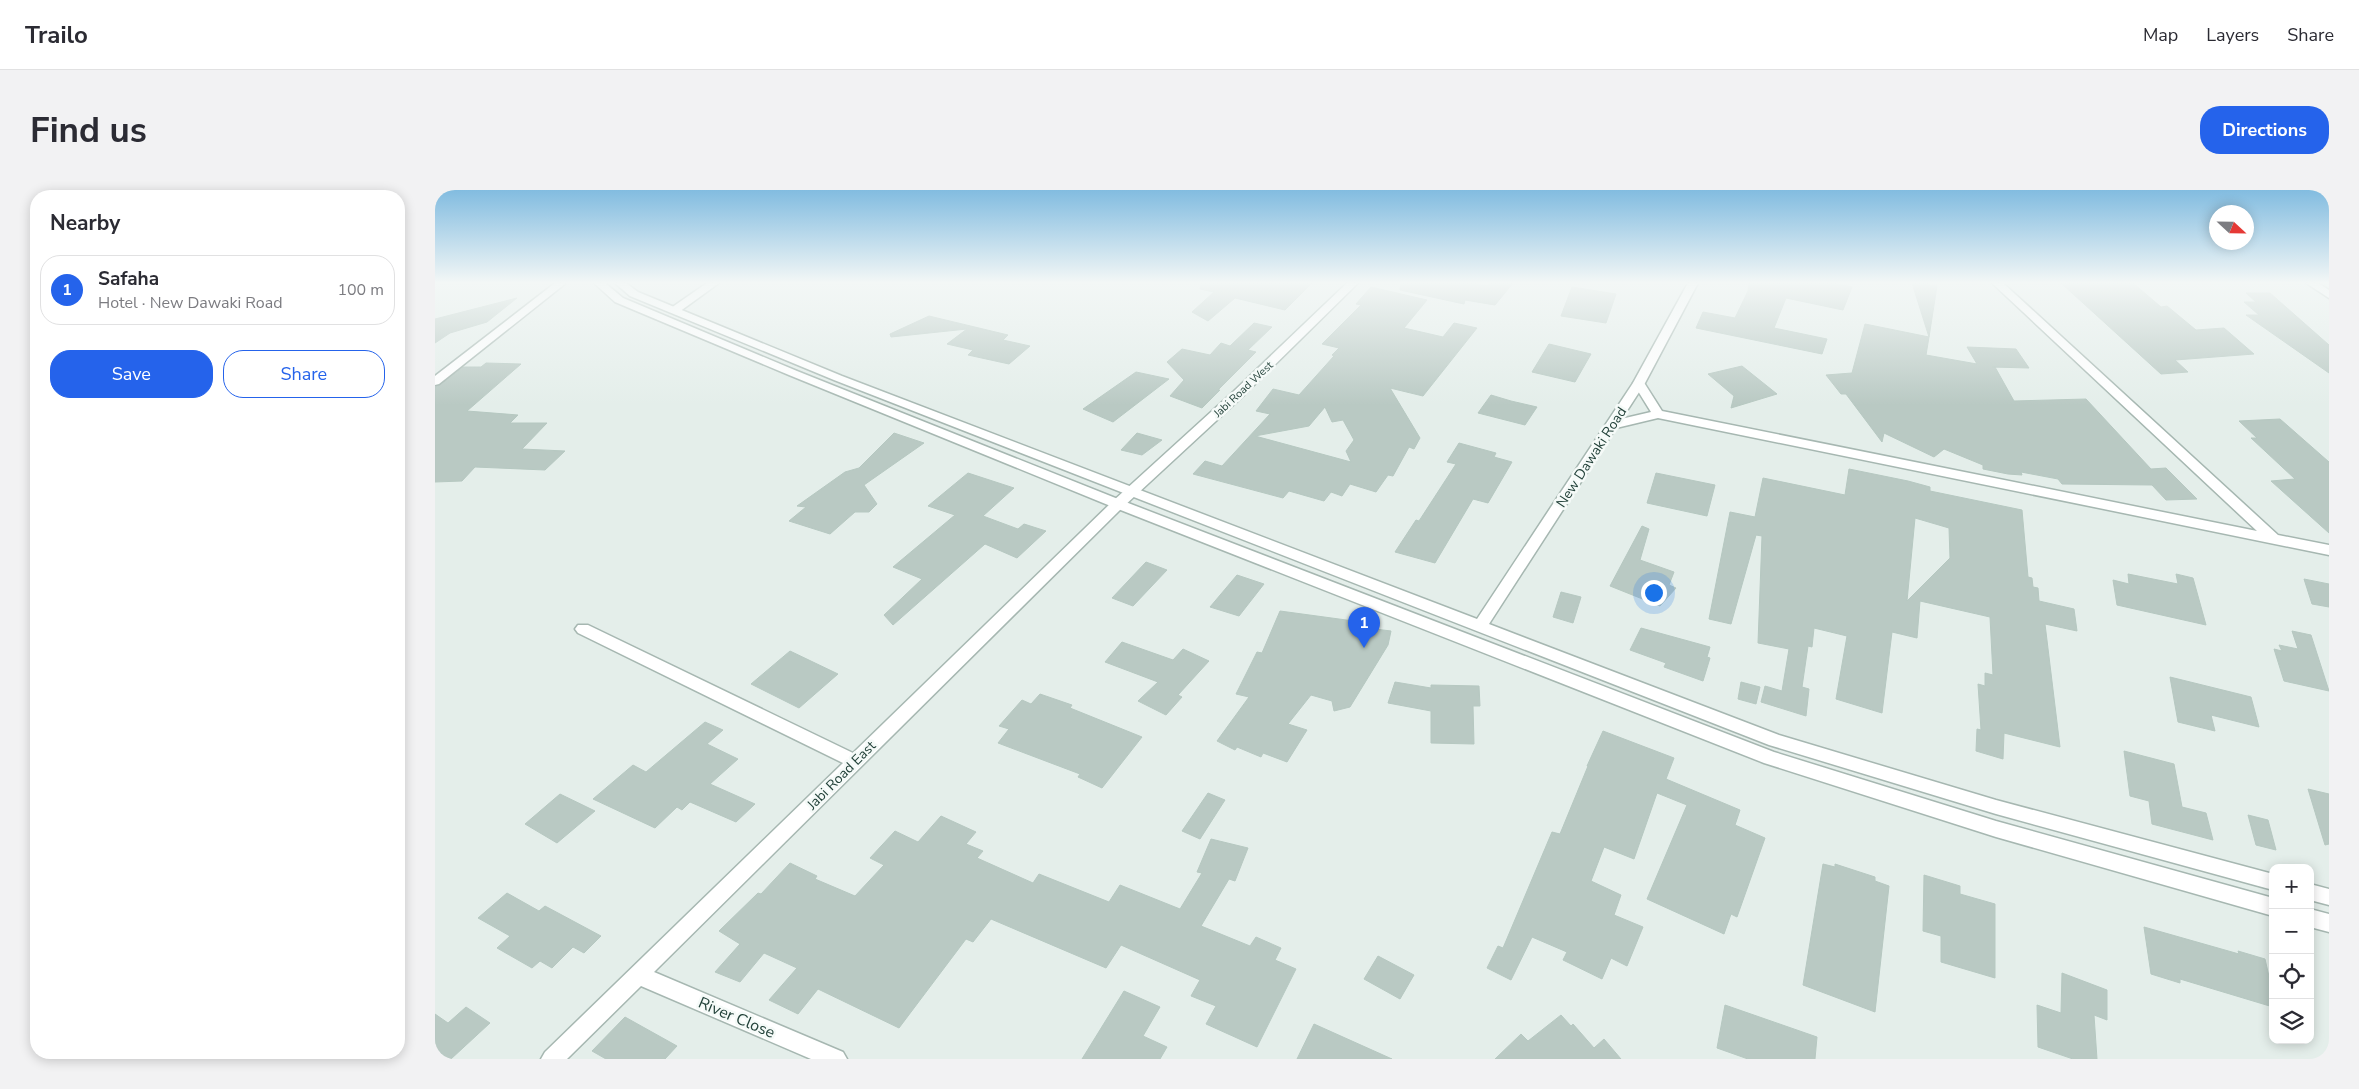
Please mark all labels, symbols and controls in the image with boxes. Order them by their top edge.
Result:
text: Trailo [25,19,88,51]
text: Map [2143,23,2178,47]
text: Layers [2206,23,2259,47]
text: Share [2287,23,2334,47]
button: Directions [2200,106,2329,154]
text: Find us [30,107,147,154]
north arrow [2209,205,2254,250]
text: Nearby [50,209,120,237]
text: Safaha [98,266,159,292]
text: 1 [62,279,72,301]
text: 100 m [337,279,384,301]
text: Hotel · New Dawaki Road [98,292,283,314]
button: Save [50,350,213,398]
button: Share [223,350,385,398]
street label: Jabi Road West [1210,358,1276,421]
street label: New Dawaki Road [1552,403,1631,511]
your location [1641,580,1667,606]
pin: 1 [1348,607,1380,648]
street label: Jabi Road East [802,737,880,815]
map controls [2269,864,2314,1044]
button: + [2269,864,2314,909]
button: − [2269,909,2314,954]
button: locate [2269,954,2314,999]
street label: River Close [695,992,778,1044]
button: layers [2269,999,2314,1044]

